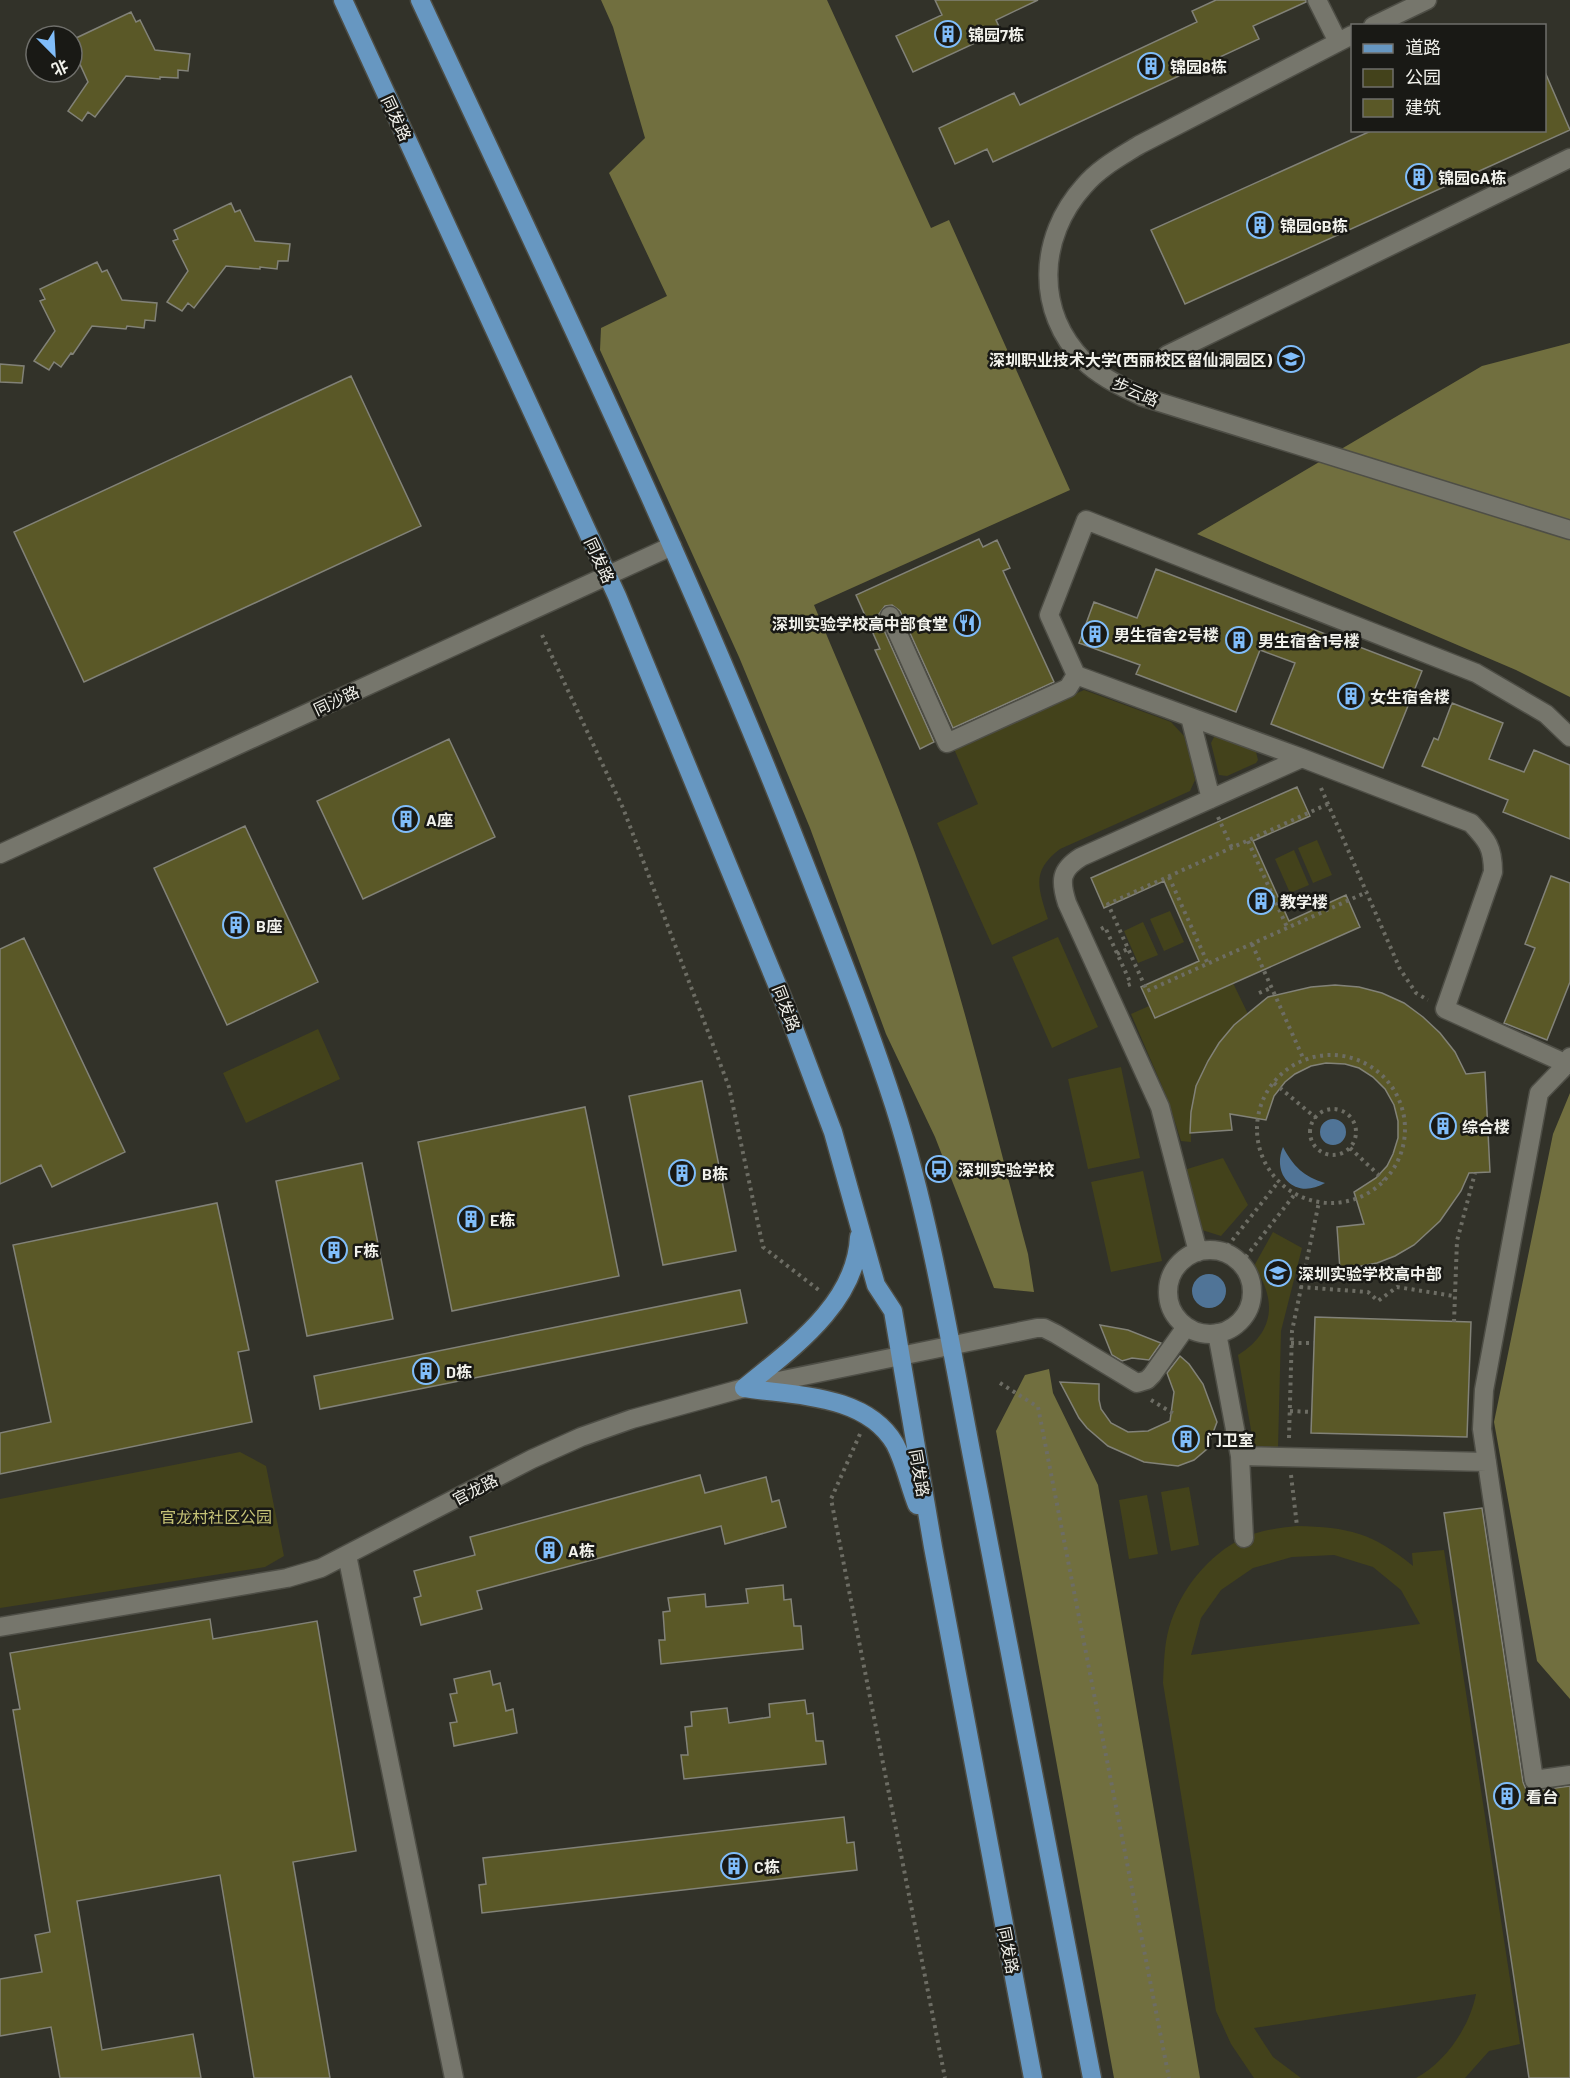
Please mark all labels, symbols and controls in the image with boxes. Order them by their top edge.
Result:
building icon: 锦园7栋 [933,19,963,49]
north arrow [24,24,84,84]
legend [1351,24,1546,132]
place label: 锦园7栋 [968,25,1024,44]
text: 道路 [1405,36,1441,58]
building icon: 锦园8栋 [1136,51,1166,81]
text: 北 [49,56,71,80]
place label: 锦园8栋 [1170,57,1227,76]
text: 公园 [1405,66,1441,88]
street label: 同发路 [378,92,416,144]
text: 建筑 [1405,96,1441,118]
building icon: 锦园GA栋 [1404,162,1434,192]
place label: 锦园GA栋 [1438,168,1506,187]
building icon: 锦园GB栋 [1245,210,1275,240]
place label: 锦园GB栋 [1280,216,1348,235]
school or university icon: 深圳职业技术大学(西丽校区留仙洞园区) [1276,344,1306,374]
place label: 深圳职业技术大学(西丽校区留仙洞园区) [989,350,1272,369]
street label: 步云路 [1110,373,1162,409]
street label: 同发路 [581,534,619,586]
restaurant icon: 深圳实验学校高中部食堂 [952,608,982,638]
place label: 深圳实验学校高中部食堂 [772,614,948,633]
building icon: 男生宿舍2号楼 [1080,619,1110,649]
place label: 男生宿舍2号楼 [1114,625,1219,644]
building icon: 男生宿舍1号楼 [1224,625,1254,655]
place label: 男生宿舍1号楼 [1258,631,1360,650]
street label: 同沙路 [310,681,362,719]
building icon: 女生宿舍楼 [1336,681,1366,711]
place label: 女生宿舍楼 [1370,687,1450,706]
building icon: A座 [391,804,421,834]
place label: A座 [426,810,453,829]
building icon: 教学楼 [1246,886,1276,916]
place label: 教学楼 [1280,892,1328,911]
building icon: B座 [221,910,251,940]
place label: B座 [256,916,282,935]
street label: 同发路 [770,982,804,1034]
building icon: 综合楼 [1428,1111,1458,1141]
place label: 综合楼 [1462,1117,1510,1136]
bus stop icon: 深圳实验学校 [924,1154,954,1184]
building icon: B栋 [667,1158,697,1188]
place label: 深圳实验学校 [958,1160,1055,1179]
place label: B栋 [702,1164,728,1183]
building icon: E栋 [456,1204,486,1234]
place label: E栋 [490,1210,515,1229]
building icon: F栋 [319,1235,349,1265]
place label: F栋 [354,1241,379,1260]
school or university icon: 深圳实验学校高中部 [1263,1258,1293,1288]
place label: 深圳实验学校高中部 [1298,1264,1442,1283]
building icon: D栋 [411,1356,441,1386]
place label: D栋 [446,1362,472,1381]
building icon: 门卫室 [1171,1424,1201,1454]
place label: 门卫室 [1206,1430,1254,1449]
street label: 同发路 [906,1448,934,1498]
street label: 官龙路 [449,1470,501,1508]
park label: 官龙村社区公园 [160,1507,272,1526]
building icon: A栋 [534,1535,564,1565]
place label: A栋 [568,1541,595,1560]
building icon: 看台 [1492,1781,1522,1811]
place label: 看台 [1526,1787,1558,1806]
building icon: C栋 [719,1851,749,1881]
place label: C栋 [754,1857,780,1876]
street label: 同发路 [995,1925,1023,1975]

